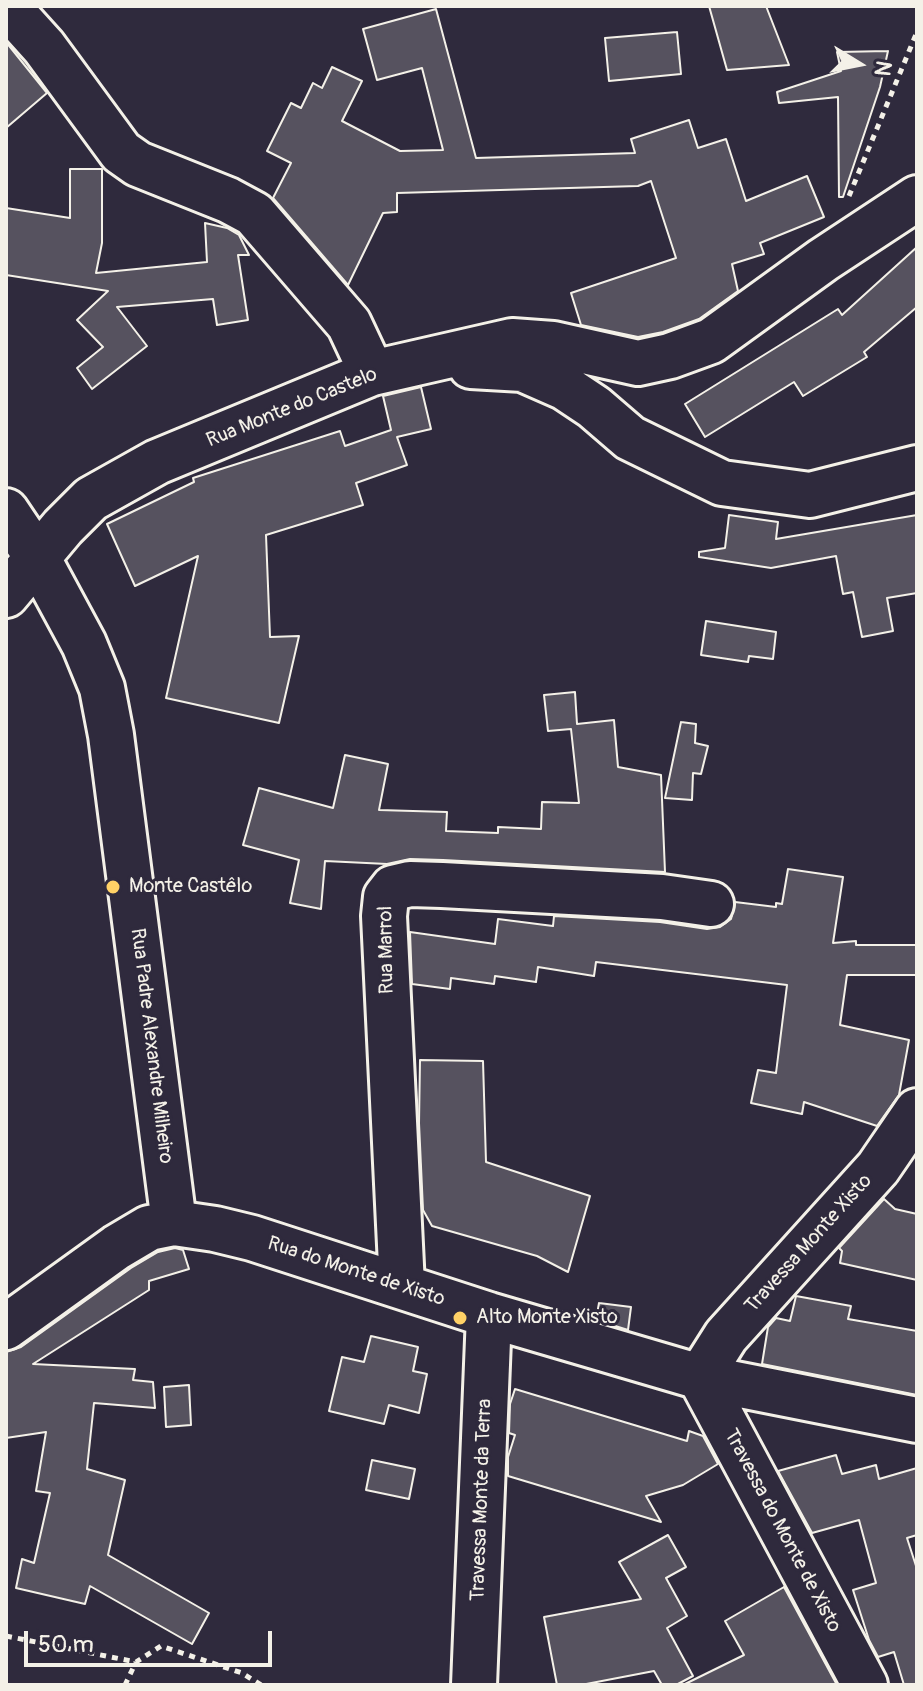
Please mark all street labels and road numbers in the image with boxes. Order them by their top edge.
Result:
street label: Rua Monte do Castelo [203,363,381,453]
street label: Rua Marrol [374,906,400,994]
street label: Rua Padre Alexandre Milheiro [125,927,177,1165]
street label: Travessa Monte Xisto [740,1170,878,1318]
street label: Rua do Monte de Xisto [264,1232,448,1312]
street label: Travessa Monte da Terra [466,1398,498,1602]
street label: Travessa do Monte de Xisto [718,1425,846,1637]

